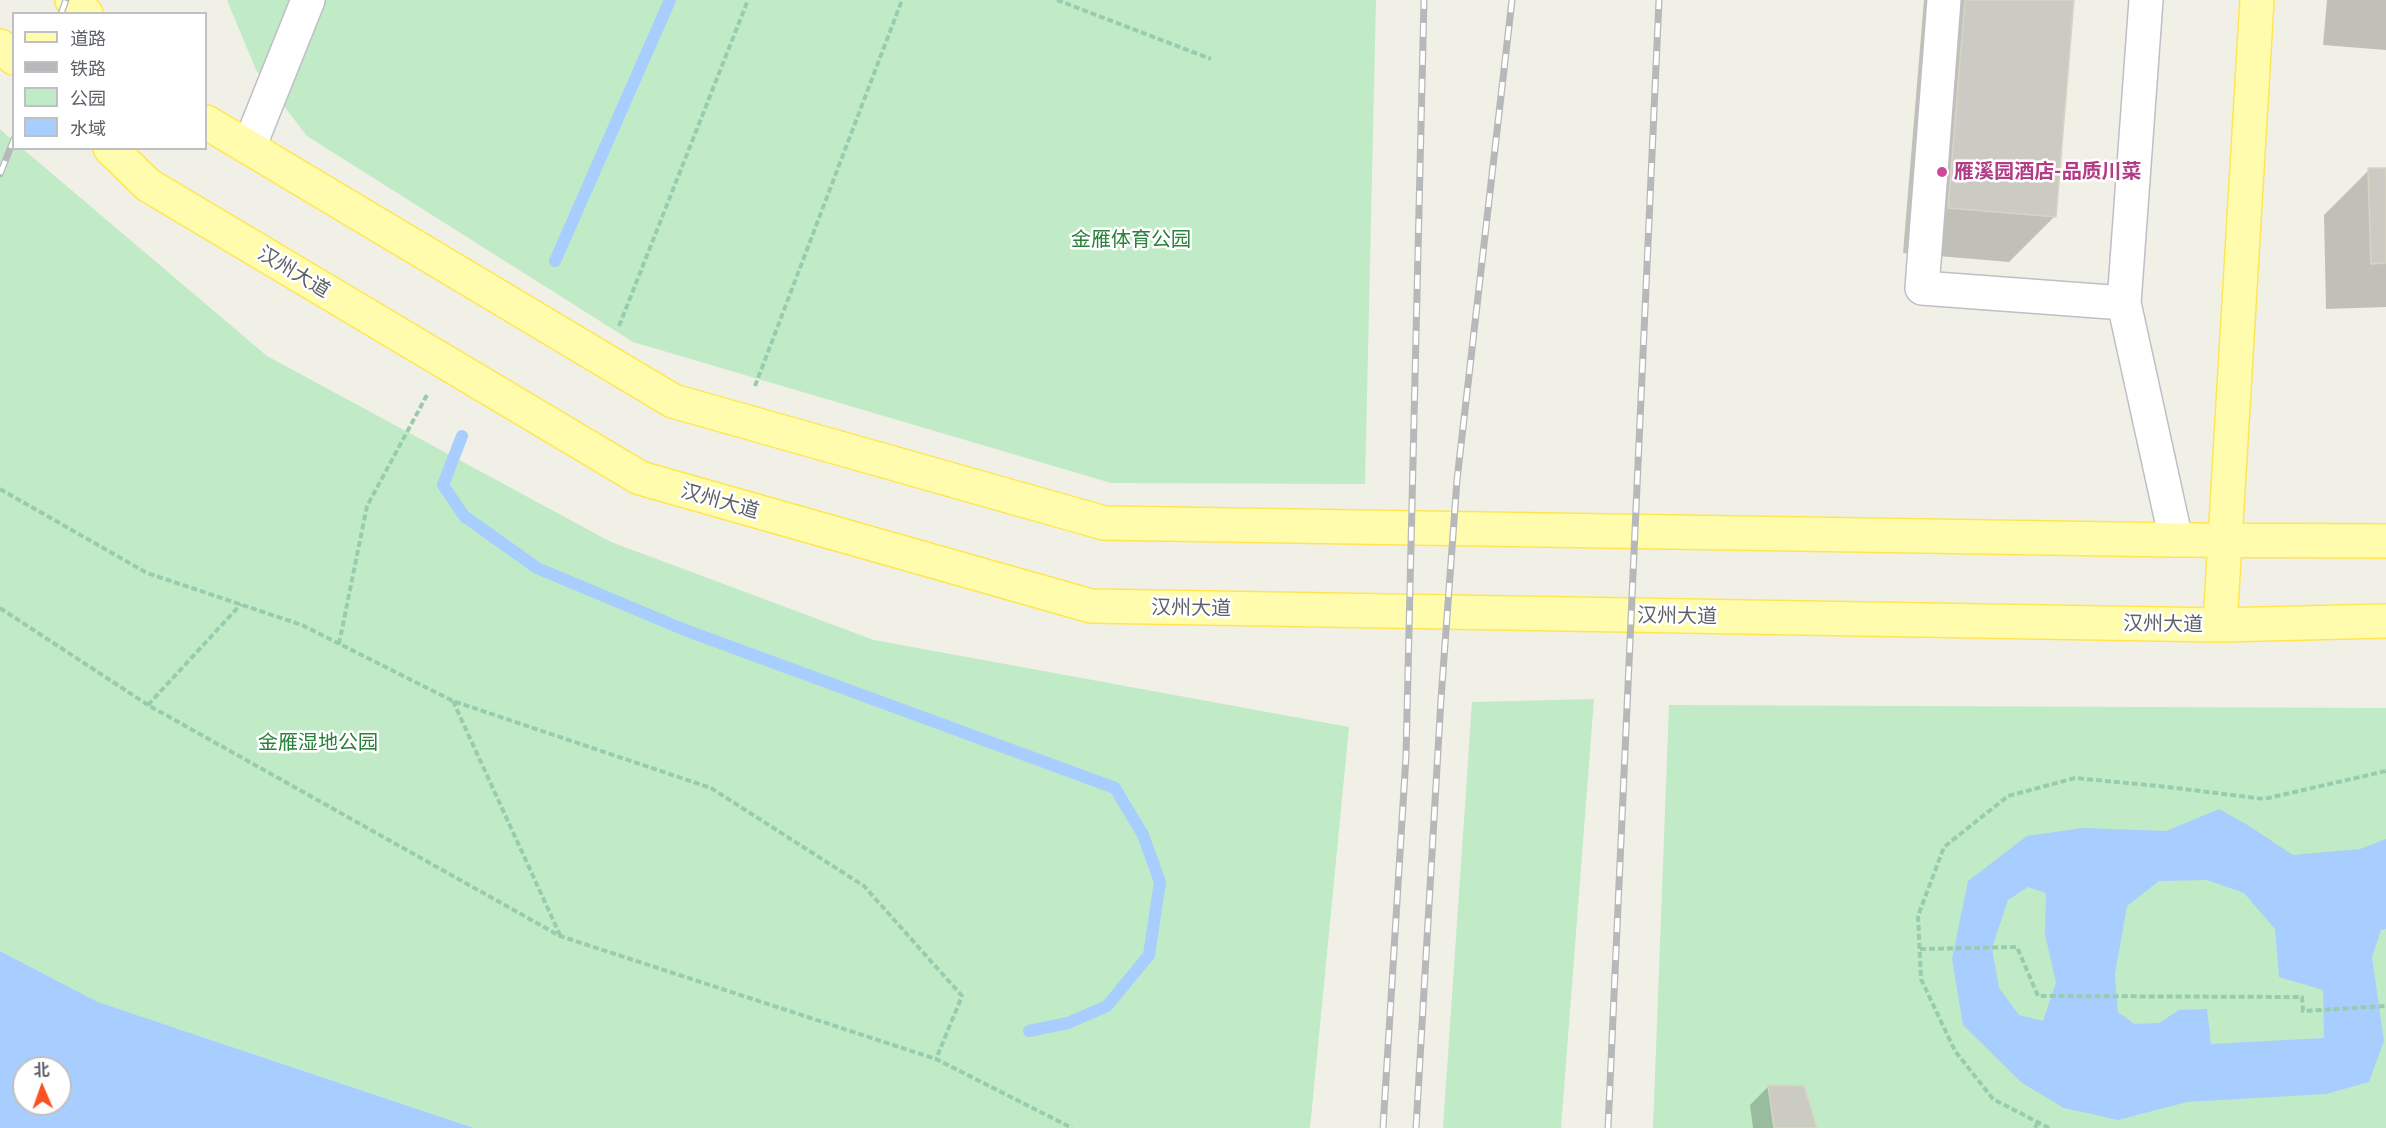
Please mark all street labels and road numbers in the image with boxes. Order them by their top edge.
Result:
street label: 汉州大道 [254,241,334,303]
street label: 汉州大道 [678,478,762,524]
street label: 汉州大道 [1151,595,1231,621]
street label: 汉州大道 [1637,603,1717,629]
street label: 汉州大道 [2123,611,2203,637]

